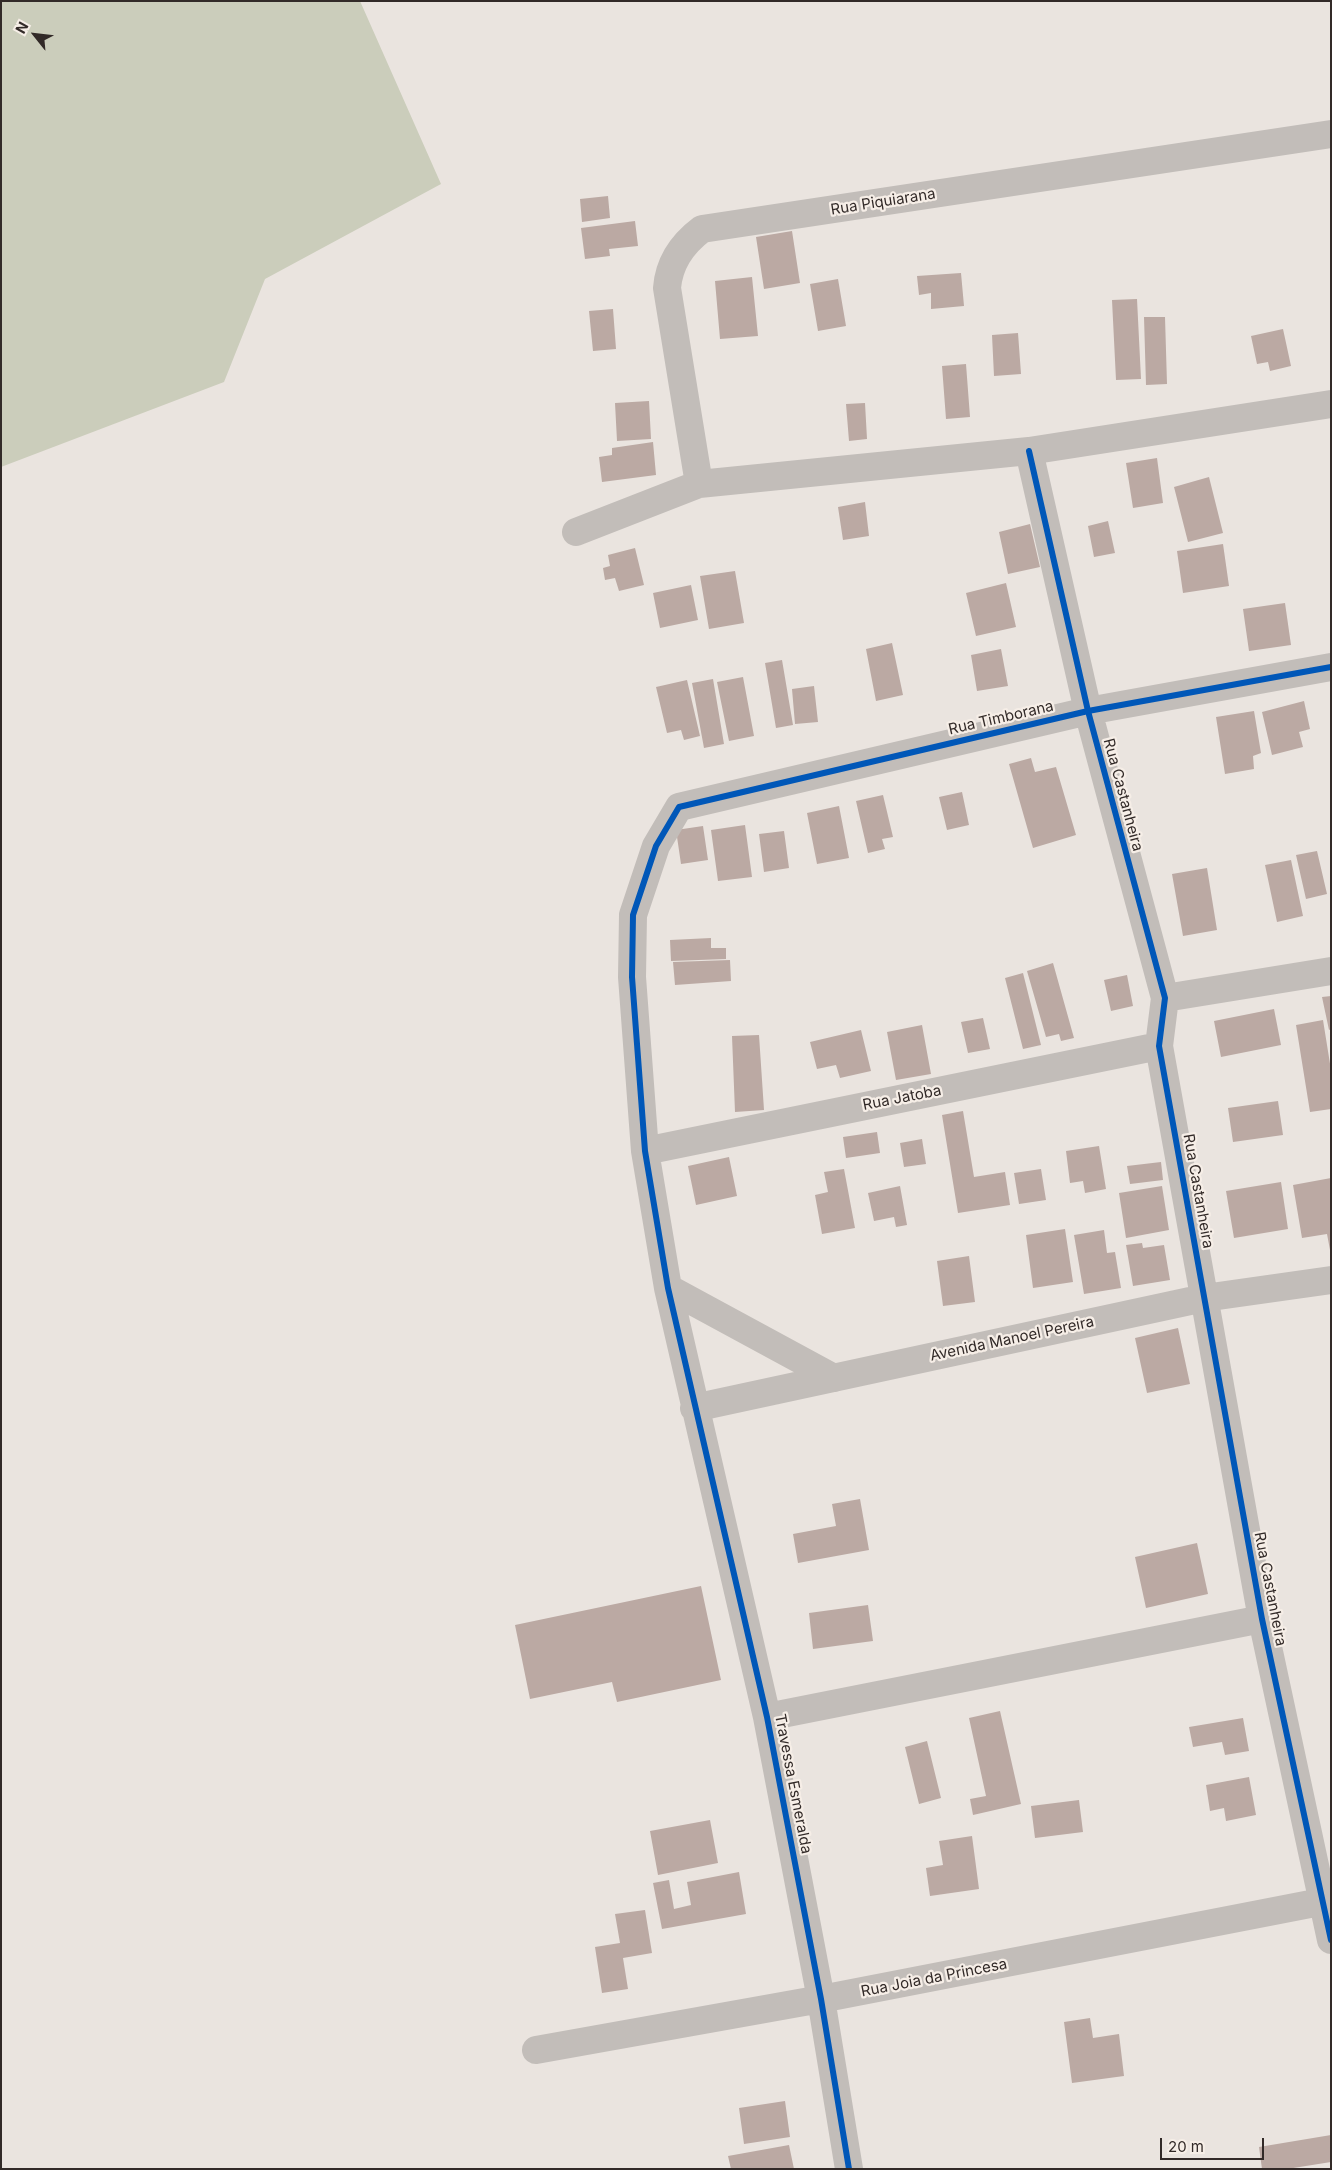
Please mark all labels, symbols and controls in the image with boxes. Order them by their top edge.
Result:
north arrow [10,10,60,60]
text: N [11,19,31,36]
street label: Rua Piquiarana [829,185,937,219]
street label: Rua Timborana [947,697,1055,739]
street label: Rua Castanheira [1099,737,1147,853]
street label: Rua Jatoba [861,1082,943,1114]
street label: Rua Castanheira [1179,1132,1217,1250]
street label: Avenida Manoel Pereira [928,1313,1096,1365]
street label: Rua Castanheira [1250,1530,1290,1648]
street label: Travessa Esmeralda [771,1713,815,1855]
street label: Rua Joia da Princesa [859,1955,1009,2001]
scale bar [1162,2128,1266,2160]
text: 20 m [1168,2137,1204,2156]

